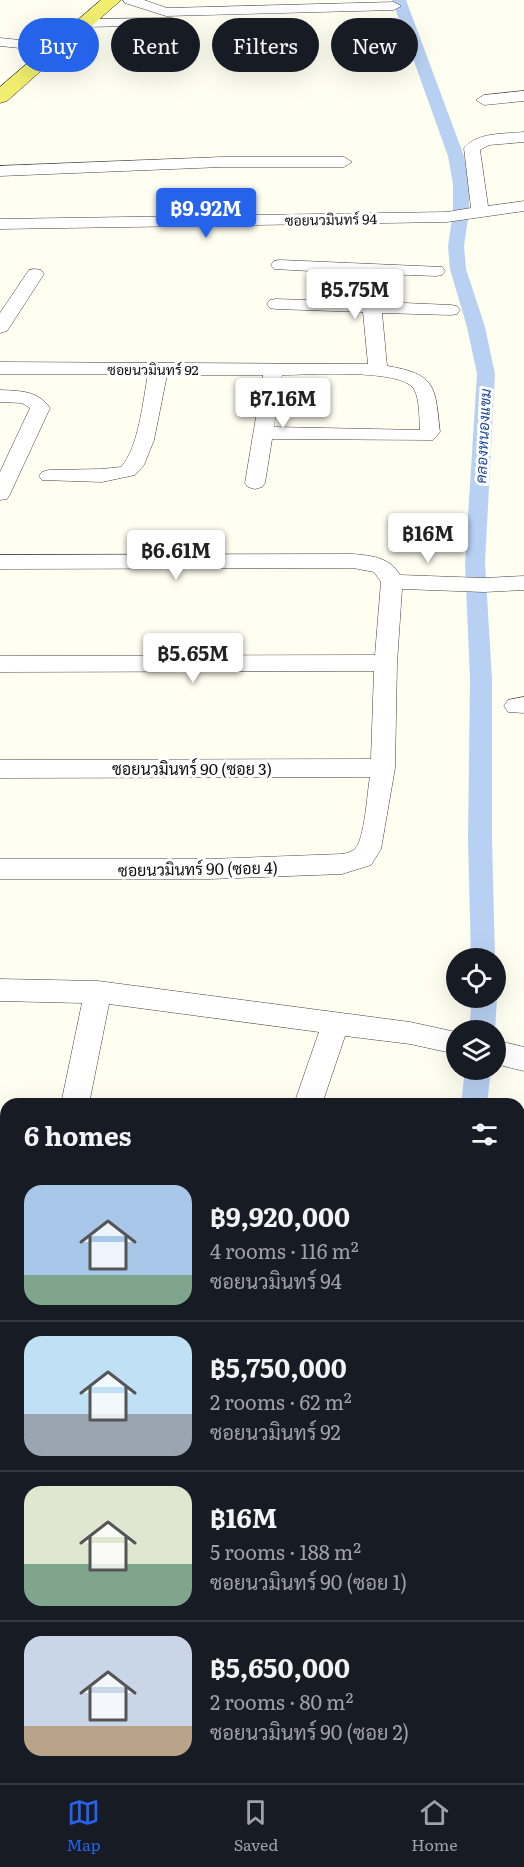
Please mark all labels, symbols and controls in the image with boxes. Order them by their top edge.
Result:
chip: Buy [18,18,99,72]
chip: Rent [111,18,200,72]
chip: Filters [212,18,319,72]
chip: New [331,18,418,72]
pin: ฿9.92M [157,188,255,239]
text: ฿9.92M [170,192,242,222]
street label: ซอยนวมินทร์ 94 [285,208,378,230]
pin: ฿5.75M [306,269,404,320]
text: ฿5.75M [320,273,390,303]
street label: ซอยนวมินทร์ 92 [107,359,199,379]
pin: ฿7.16M [234,378,332,429]
text: ฿7.16M [249,382,317,412]
water label: คลองหนองแขม [468,388,496,484]
pin: ฿16M [392,513,464,564]
text: ฿16M [402,517,454,547]
pin: ฿6.61M [127,530,225,581]
text: ฿6.61M [141,534,211,564]
pin: ฿5.65M [144,633,242,684]
text: ฿5.65M [157,637,229,667]
street label: ซอยนวมินทร์ 90 (ซอย 3) [112,756,272,780]
street label: ซอยนวมินทร์ 90 (ซอย 4) [118,855,278,881]
map controls [446,948,506,1080]
button: locate [446,948,506,1008]
button: layers [446,1020,506,1080]
text: 6 homes [24,1115,131,1154]
icon: filters [468,1118,501,1151]
text: ฿9,920,000 [210,1196,350,1235]
icon: home [72,1209,144,1281]
text: 4 rooms · 116 m² [210,1235,359,1265]
text: ซอยนวมินทร์ 94 [210,1265,342,1295]
text: ฿5,750,000 [210,1347,347,1386]
icon: home [72,1360,144,1432]
text: 2 rooms · 62 m² [210,1386,352,1416]
text: ซอยนวมินทร์ 92 [210,1416,341,1446]
text: ฿16M [210,1497,277,1536]
icon: home [72,1510,144,1582]
text: 5 rooms · 188 m² [210,1536,361,1566]
text: ซอยนวมินทร์ 90 (ซอย 1) [210,1566,407,1596]
text: ฿5,650,000 [210,1647,350,1686]
icon: home [72,1660,144,1732]
text: 2 rooms · 80 m² [210,1686,353,1716]
text: ซอยนวมินทร์ 90 (ซอย 2) [210,1716,409,1746]
tab: Map [67,1796,101,1856]
tab: Saved [234,1796,278,1856]
tab: Home [411,1796,457,1856]

